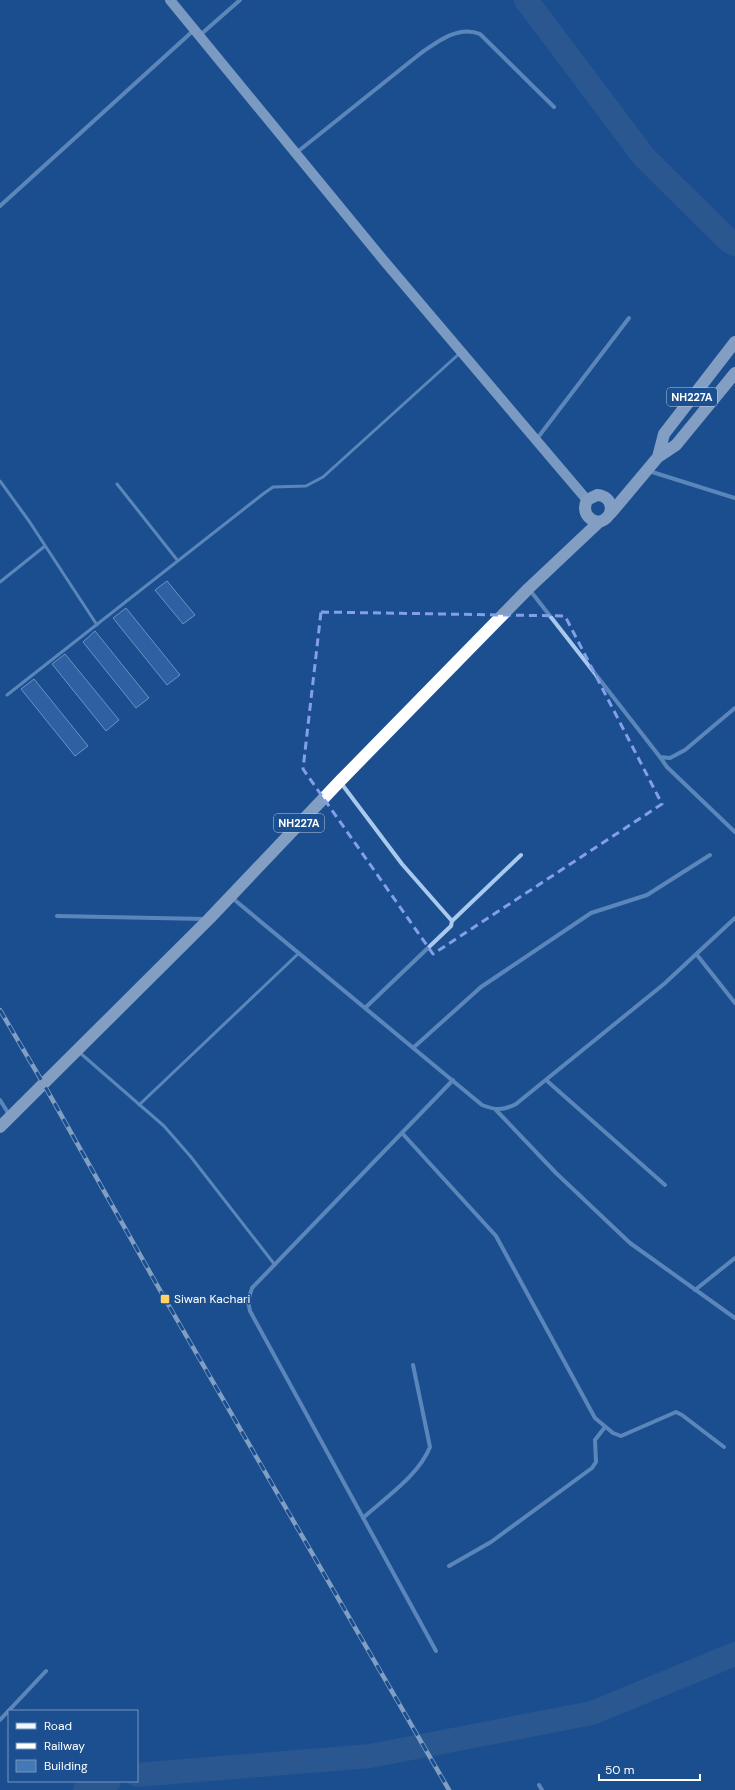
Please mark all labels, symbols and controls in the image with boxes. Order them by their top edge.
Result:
road number: NH227A [667,388,717,406]
road number: NH227A [274,814,324,832]
place label: Siwan Kachari [174,1291,250,1307]
marker: Siwan Kachari [159,1293,171,1305]
legend [8,1710,138,1782]
text: Road [44,1718,72,1734]
text: Railway [44,1738,85,1754]
scale bar [599,1756,700,1782]
text: Building [44,1758,88,1774]
text: 50 m [605,1762,634,1778]

